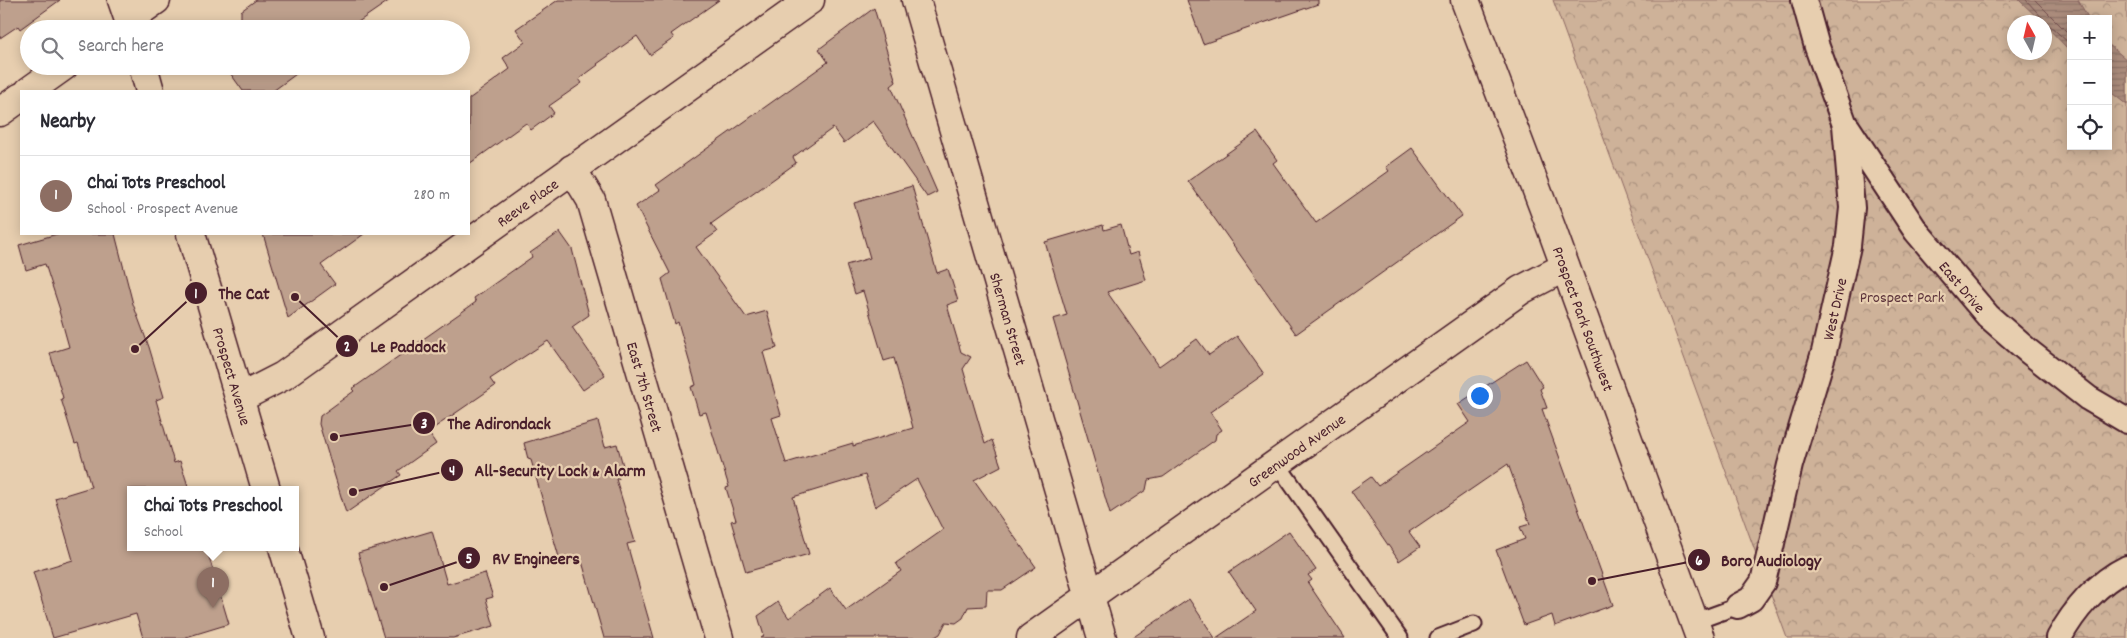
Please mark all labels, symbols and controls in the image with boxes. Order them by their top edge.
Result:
north arrow [2007,15,2052,60]
map controls [2067,15,2112,150]
button: + [2067,15,2112,60]
search box [20,20,470,75]
icon: search [38,34,66,62]
text: Search here [78,34,164,61]
button: − [2067,60,2112,105]
button: locate [2067,105,2112,150]
text: Nearby [40,108,95,138]
text: Chai Tots Preschool [87,171,225,198]
street label: Reeve Place [493,174,564,234]
text: 1 [54,184,58,207]
text: 280 m [413,184,450,207]
text: School · Prospect Avenue [87,198,238,221]
street label: Prospect Park Southwest [1545,244,1619,395]
street label: East Drive [1932,257,1990,319]
street label: Sherman Street [982,270,1031,369]
callout: The Cat [184,276,280,309]
street label: West Drive [1818,276,1854,343]
text: The Cat [218,283,270,308]
text: 1 [194,284,198,306]
park label: Prospect Park [1860,287,1944,310]
street label: Prospect Avenue [205,325,256,429]
callout: Le Paddock [335,329,455,362]
text: Le Paddock [370,336,446,361]
text: 2 [344,337,350,359]
street label: East 7th Street [619,340,667,436]
your location [1467,383,1493,409]
callout: The Adirondack [412,407,560,440]
street label: Greenwood Avenue [1244,409,1351,495]
text: The Adirondack [447,413,551,438]
text: 3 [421,414,428,436]
callout: All-Security Lock & Alarm [439,453,655,486]
text: All-Security Lock & Alarm [474,460,646,485]
text: 4 [449,461,455,483]
popup [127,486,299,551]
text: Chai Tots Preschool [144,494,282,521]
text: School [144,521,183,544]
callout: RV Engineers [457,541,589,574]
callout: Boro Audiology [1686,543,1831,576]
text: RV Engineers [492,548,580,573]
text: 5 [466,549,473,571]
text: Boro Audiology [1721,550,1822,575]
text: 6 [1695,551,1703,573]
pin: 1 [197,567,229,608]

